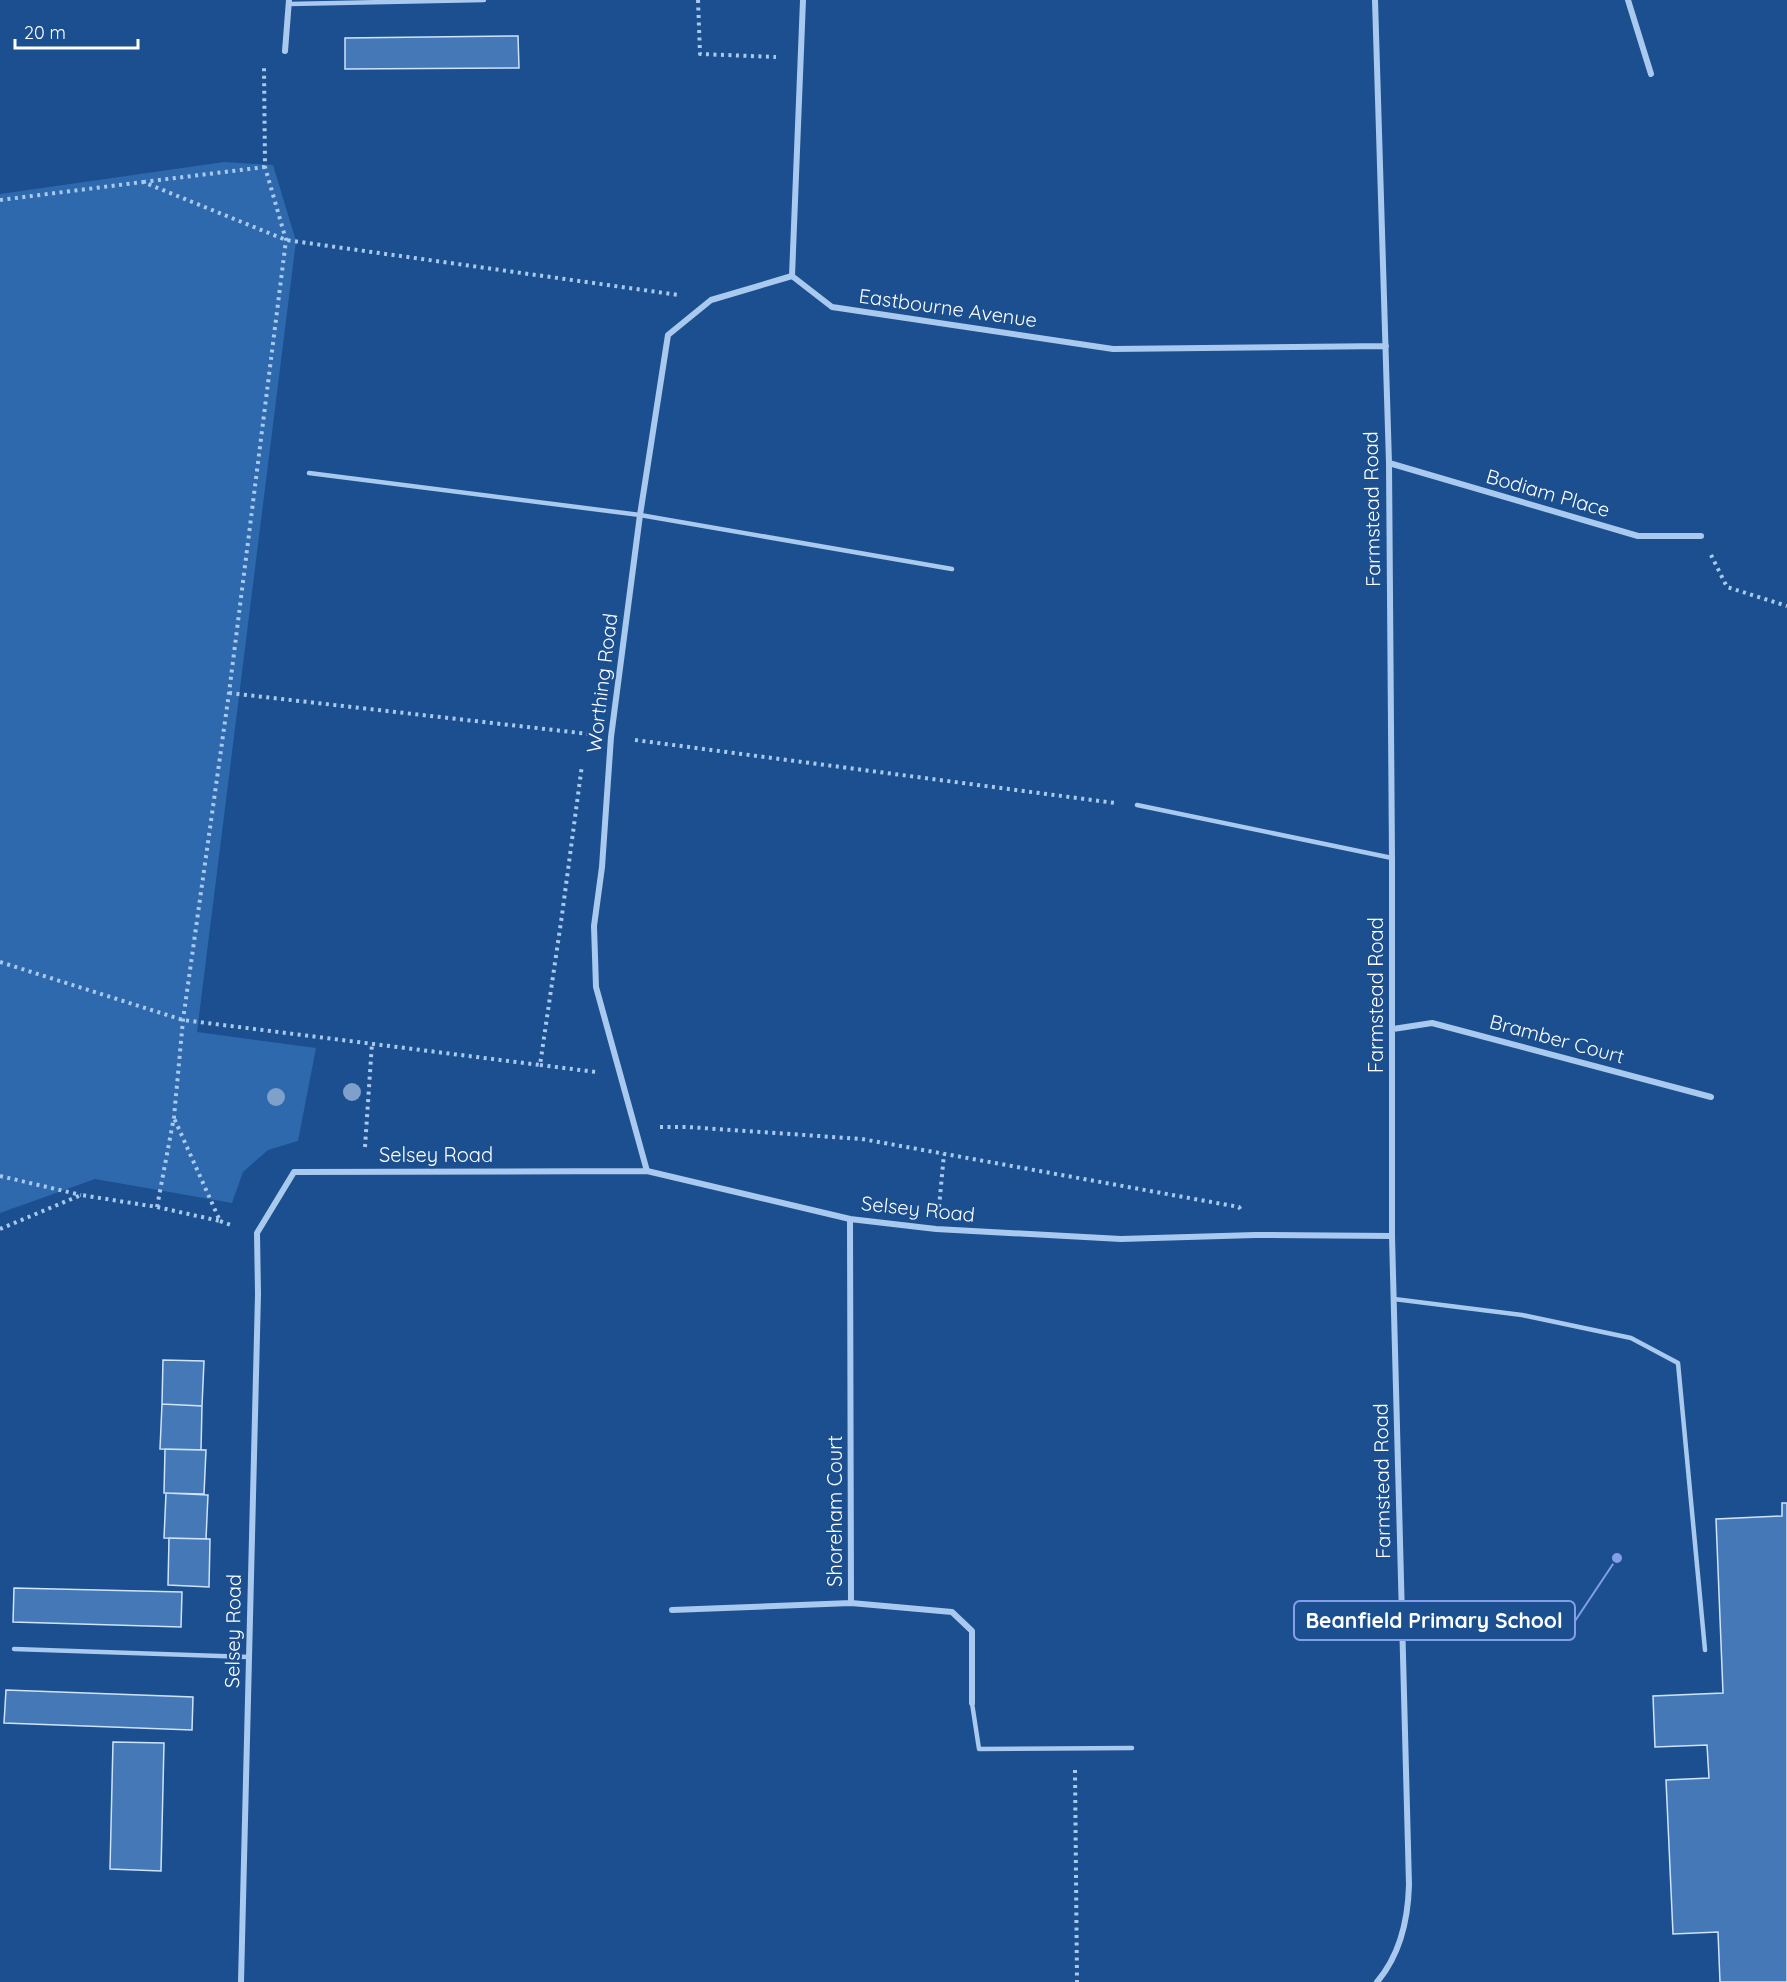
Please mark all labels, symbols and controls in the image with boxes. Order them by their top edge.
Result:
scale bar [15,12,138,50]
text: 20 m [24,21,66,44]
street label: Eastbourne Avenue [857,283,1039,332]
street label: Farmstead Road [1358,431,1385,587]
street label: Bodiam Place [1483,463,1613,522]
street label: Worthing Road [581,612,622,754]
street label: Farmstead Road [1363,917,1388,1073]
street label: Bramber Court [1487,1009,1627,1069]
street label: Selsey Road [379,1142,493,1167]
street label: Selsey Road [860,1190,976,1227]
street label: Farmstead Road [1368,1403,1395,1559]
street label: Shoreham Court [822,1435,847,1587]
street label: Selsey Road [219,1574,246,1688]
callout: Beanfield Primary School [1294,1601,1575,1640]
text: Beanfield Primary School [1305,1607,1563,1633]

